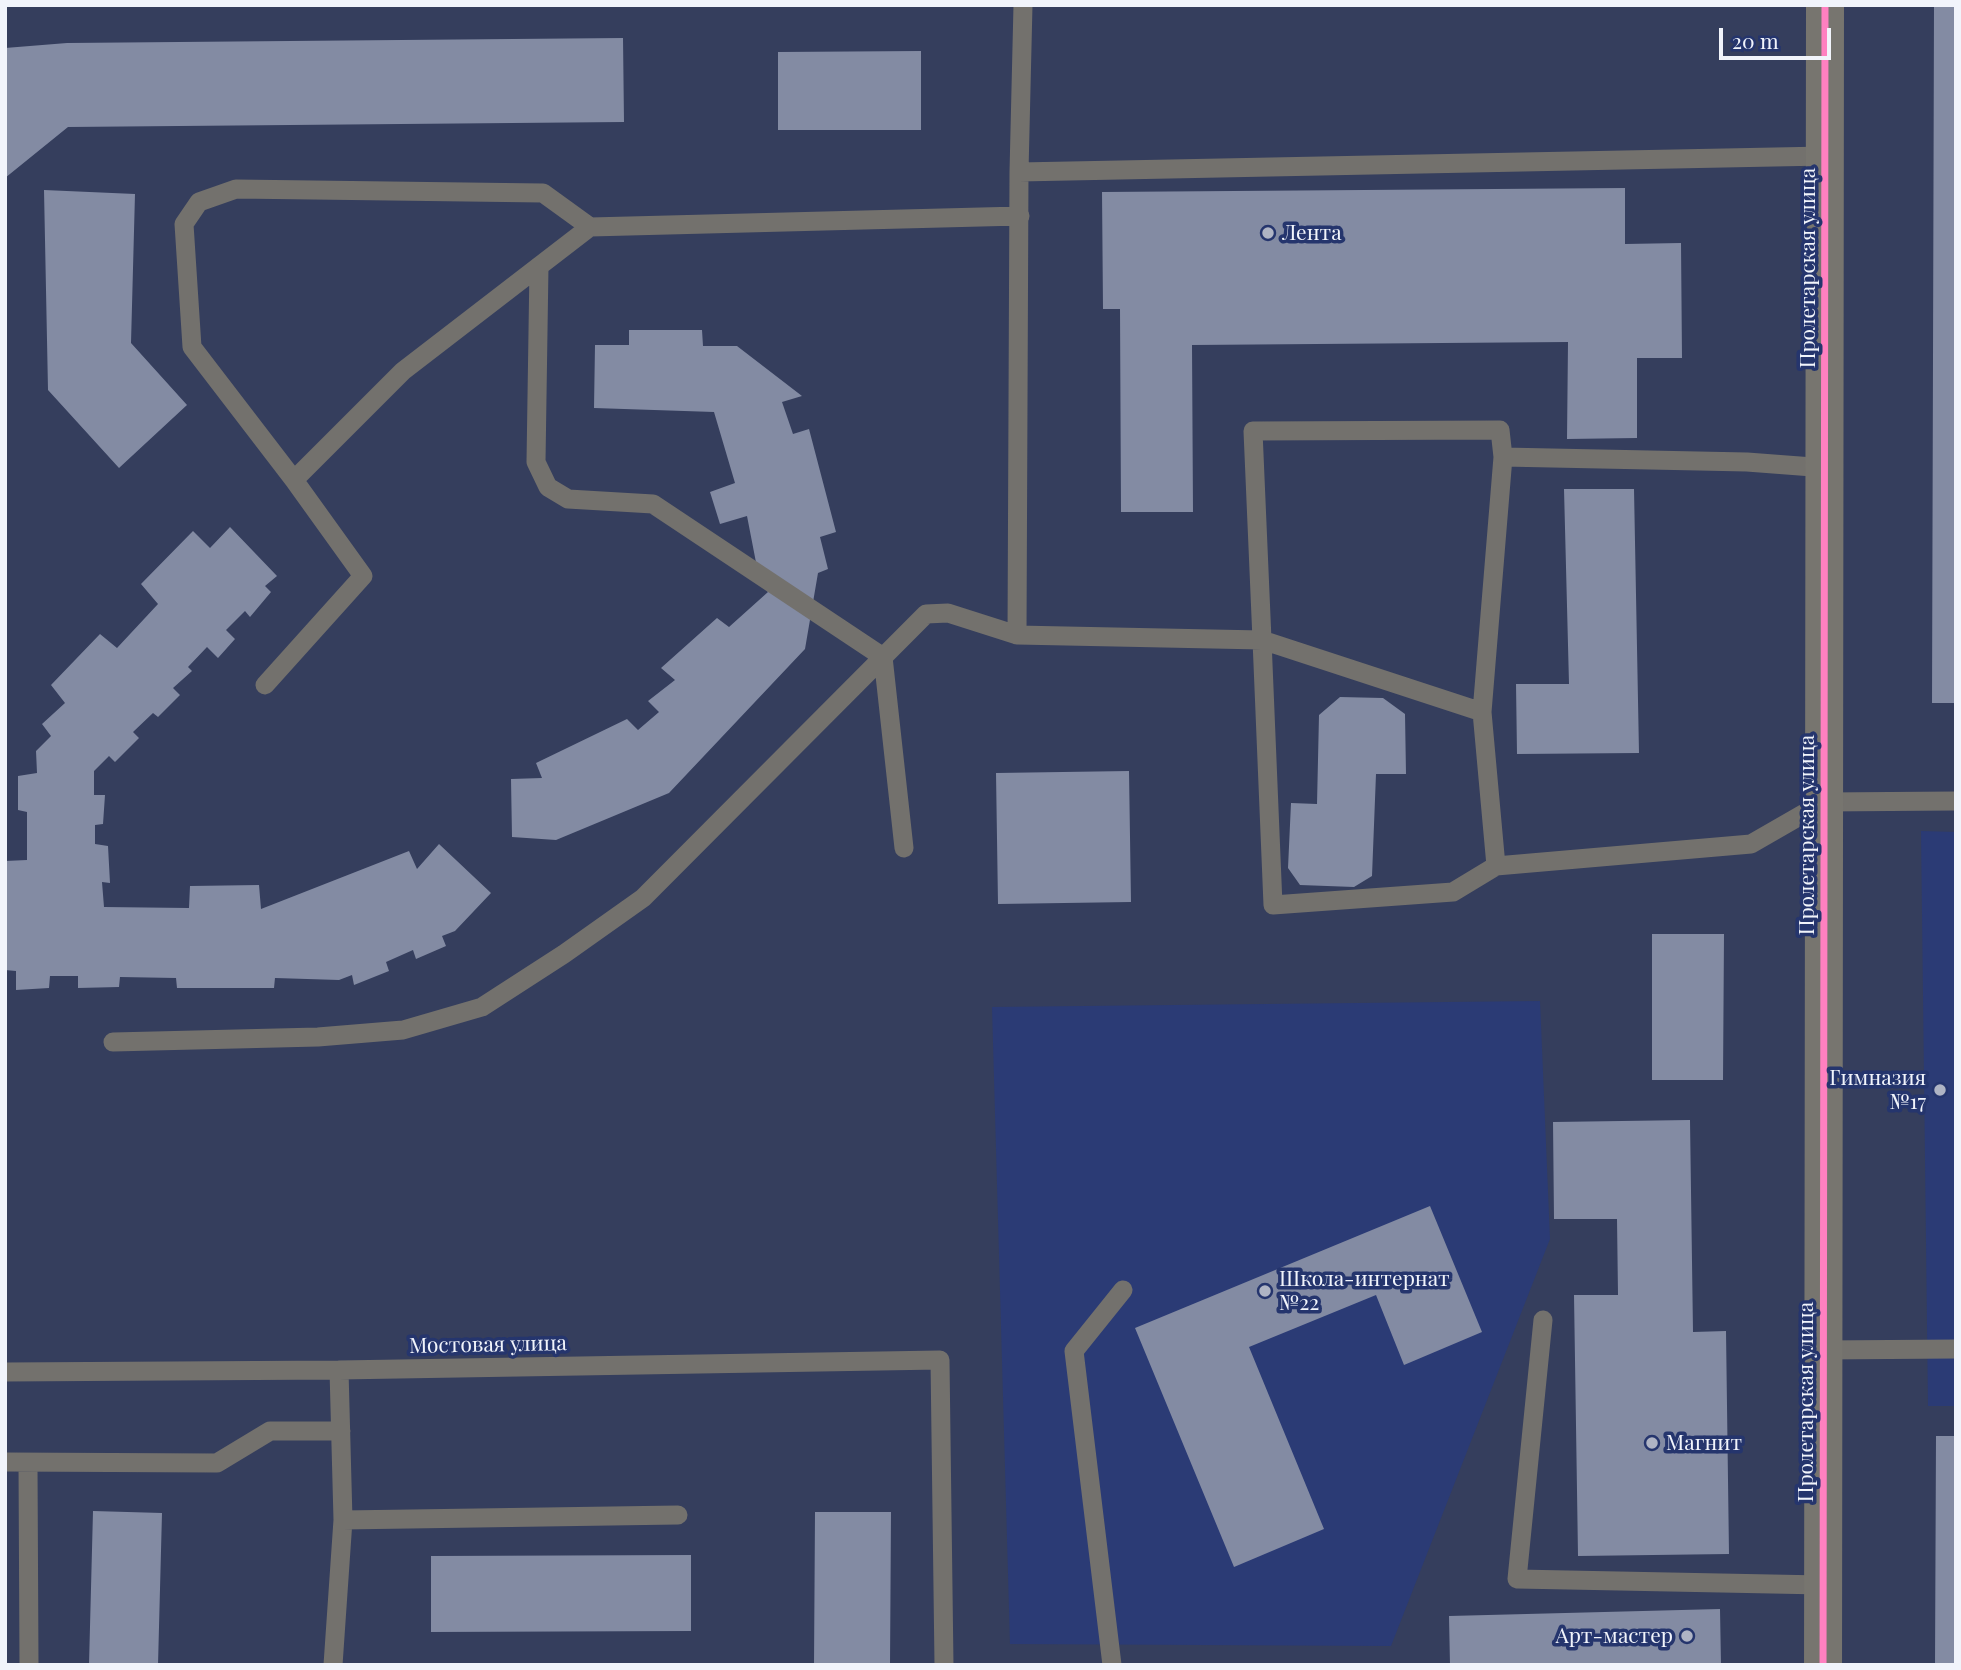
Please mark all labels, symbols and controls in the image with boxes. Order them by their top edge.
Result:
scale bar [1723,14,1835,58]
text: 20 m [1732,26,1779,54]
street label: Пролетарская улица [1795,168,1821,368]
place label: Лента [1282,220,1342,246]
marker: Лента [1260,225,1276,241]
street label: Пролетарская улица [1794,735,1820,935]
place label: Гимназия №17 [1829,1065,1926,1115]
marker: Гимназия №17 [1932,1082,1948,1098]
place label: Школа-интернат №22 [1279,1266,1450,1316]
marker: Школа-интернат №22 [1257,1283,1273,1299]
street label: Пролетарская улица [1793,1302,1819,1502]
street label: Мостовая улица [409,1331,567,1359]
place label: Магнит [1666,1430,1742,1456]
marker: Магнит [1644,1435,1660,1451]
place label: Арт-мастер [1555,1623,1673,1649]
marker: Арт-мастер [1679,1628,1695,1644]

